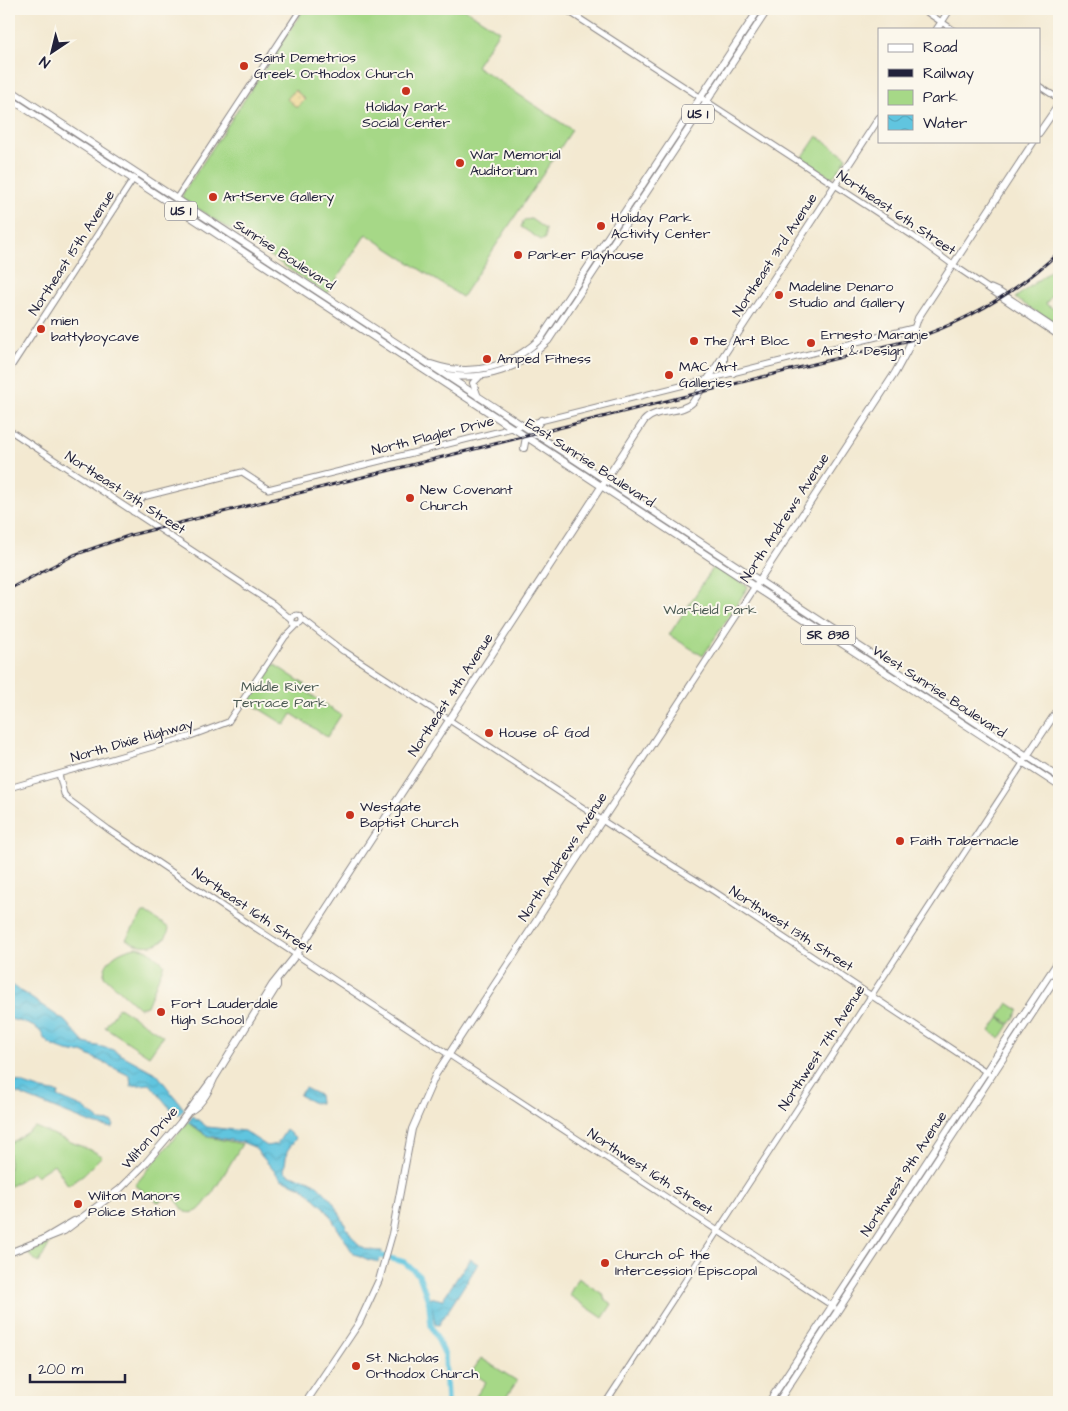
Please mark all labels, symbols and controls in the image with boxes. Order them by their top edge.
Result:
north arrow [28,28,78,78]
legend [878,28,1040,142]
text: Road [923,37,958,58]
place label: Saint Demetrios Greek Orthodox Church [254,48,413,84]
text: N [36,51,54,73]
marker: Saint Demetrios Greek Orthodox Church [238,60,250,72]
text: Railway [923,63,974,85]
marker: Holiday Park Social Center [400,85,412,97]
text: Park [923,87,958,108]
place label: Holiday Park Social Center [362,97,450,133]
road number: US 1 [682,105,714,124]
text: Water [923,113,967,134]
place label: War Memorial Auditorium [470,145,561,181]
marker: War Memorial Auditorium [454,157,466,169]
street label: Northeast 6th Street [832,166,960,261]
street label: Northeast 15th Avenue [24,186,120,319]
place label: ArtServe Gallery [223,187,335,207]
street label: Northeast 3rd Avenue [728,189,823,320]
marker: ArtServe Gallery [207,191,219,203]
road number: US 1 [165,202,197,220]
place label: Holiday Park Activity Center [611,208,711,244]
street label: Sunrise Boulevard [229,215,339,295]
marker: Holiday Park Activity Center [595,220,607,232]
place label: Parker Playhouse [528,245,644,265]
marker: Parker Playhouse [512,249,524,261]
place label: Madeline Denaro Studio and Gallery [789,277,905,313]
marker: Madeline Denaro Studio and Gallery [773,289,785,301]
place label: mien battyboycave [51,311,140,347]
marker: mien battyboycave [35,323,47,335]
place label: Ernesto Maranje Art & Design [821,325,929,361]
place label: The Art Bloc [704,331,790,351]
marker: The Art Bloc [688,335,700,347]
marker: Ernesto Maranje Art & Design [805,337,817,349]
place label: Amped Fitness [497,349,591,369]
marker: Amped Fitness [481,353,493,365]
place label: MAC Art Galleries [679,357,738,393]
marker: MAC Art Galleries [663,369,675,381]
street label: North Flagler Drive [370,411,497,461]
street label: East Sunrise Boulevard [521,414,659,512]
street label: Northeast 13th Street [61,446,190,540]
street label: North Andrews Avenue [736,449,835,587]
place label: New Covenant Church [420,480,513,516]
marker: New Covenant Church [404,492,416,504]
park label: Warfield Park [663,600,757,620]
road number: SR 838 [800,626,856,644]
street label: Northeast 4th Avenue [404,629,499,760]
street label: West Sunrise Boulevard [868,641,1010,743]
park label: Middle River Terrace Park [233,677,327,713]
street label: North Dixie Highway [68,714,196,768]
place label: House of God [499,723,589,743]
marker: House of God [483,727,495,739]
street label: North Andrews Avenue [514,788,613,926]
place label: Westgate Baptist Church [360,797,458,833]
marker: Westgate Baptist Church [344,809,356,821]
place label: Faith Tabernacle [910,831,1019,851]
marker: Faith Tabernacle [894,835,906,847]
street label: Northeast 16th Street [188,863,317,959]
street label: Northwest 13th Street [725,881,857,977]
street label: Northwest 7th Avenue [774,981,871,1115]
place label: Fort Lauderdale High School [171,994,278,1030]
marker: Fort Lauderdale High School [155,1006,167,1018]
street label: Wilton Drive [117,1102,183,1174]
street label: Northwest 9th Avenue [856,1107,952,1241]
street label: Northwest 16th Street [583,1124,717,1220]
place label: Wilton Manors Police Station [88,1186,180,1222]
marker: Wilton Manors Police Station [72,1198,84,1210]
place label: Church of the Intercession Episcopal [615,1245,757,1281]
marker: Church of the Intercession Episcopal [599,1257,611,1269]
place label: St. Nicholas Orthodox Church [366,1348,478,1384]
scale bar [30,1351,125,1383]
text: 200 m [38,1359,84,1380]
marker: St. Nicholas Orthodox Church [350,1360,362,1372]

